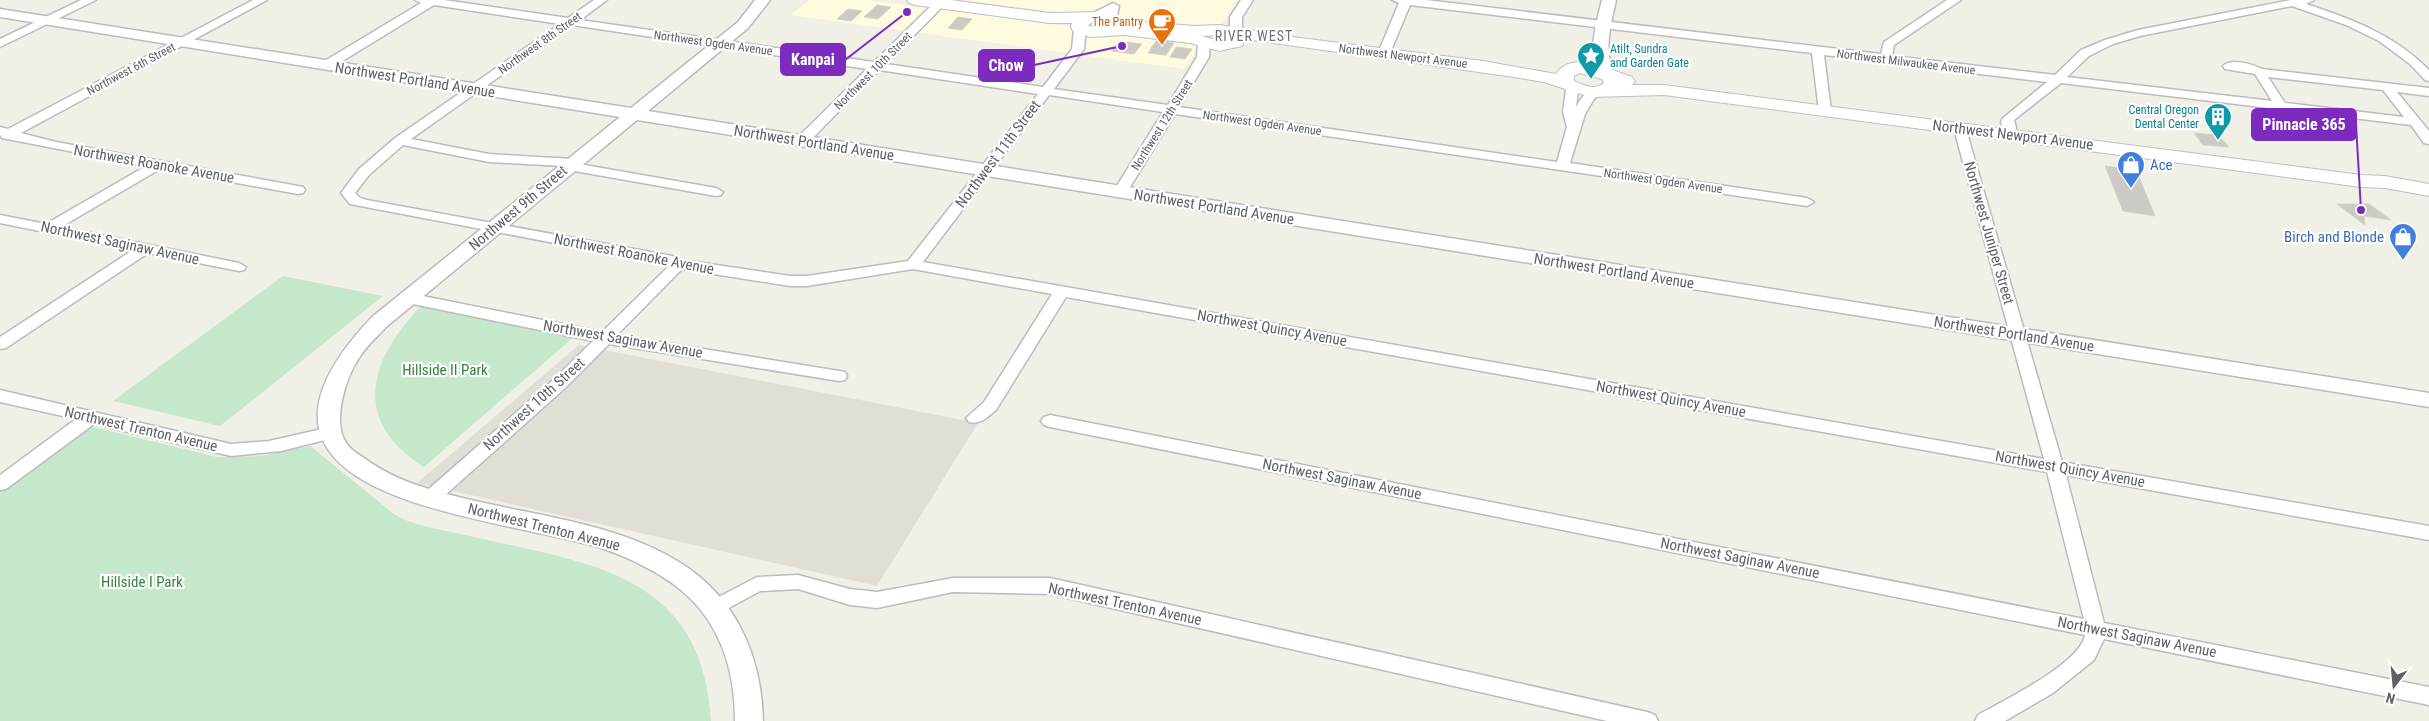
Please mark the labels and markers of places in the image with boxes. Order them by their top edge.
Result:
cafe icon: The Pantry [1147,7,1177,46]
place label: The Pantry [1092,15,1143,29]
place icon: Atilt, Sundra and Garden Gate [1576,41,1606,80]
place label: Atilt, Sundra and Garden Gate [1610,42,1689,70]
callout: Kanpai [781,44,845,75]
callout: Chow [979,50,1034,81]
building icon: Central Oregon Dental Center [2203,102,2233,141]
place label: Central Oregon Dental Center [2128,103,2199,131]
callout: Pinnacle 365 [2252,109,2356,140]
shop icon: Ace [2116,150,2146,189]
place label: Ace [2150,156,2173,174]
shop icon: Birch and Blonde [2388,222,2418,261]
place label: Birch and Blonde [2284,228,2384,246]

